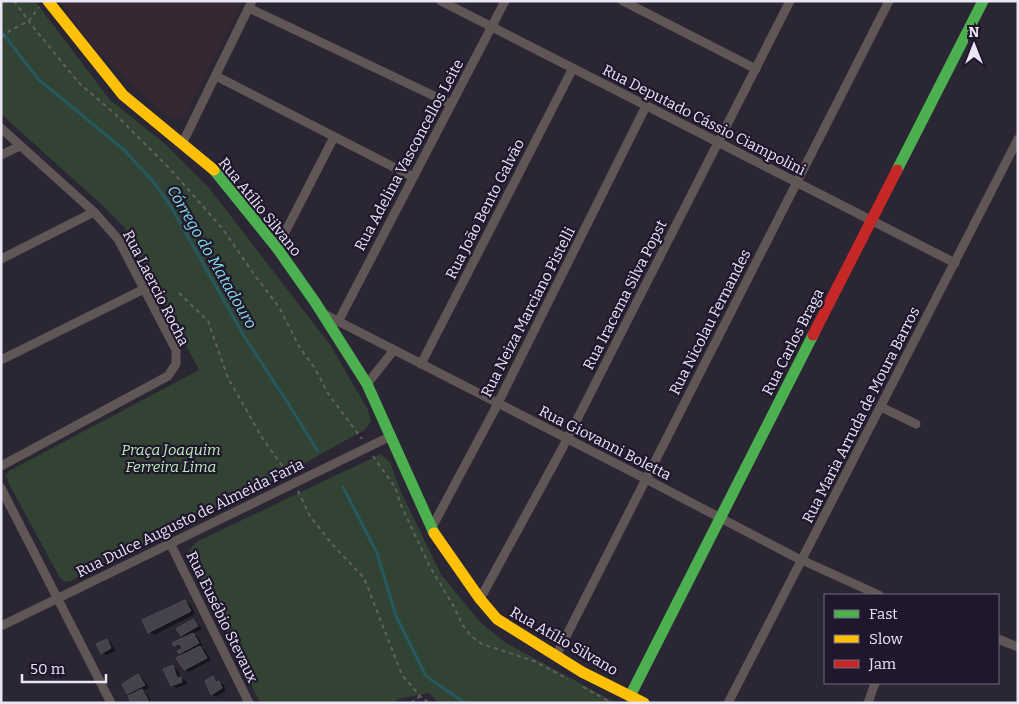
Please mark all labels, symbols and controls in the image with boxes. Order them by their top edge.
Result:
north arrow [949,20,999,70]
text: N [969,24,980,41]
street label: Rua Adelina Vasconcellos Leite [351,56,467,254]
street label: Rua Deputado Cássio Ciampolini [599,61,809,179]
street label: Rua João Bento Galvão [442,136,528,282]
street label: Rua Atílio Silvano [215,154,305,260]
water label: Córrego do Matadouro [163,182,261,332]
street label: Rua Iracema Silva Popst [579,217,671,373]
street label: Rua Neiza Marciano Pistelli [477,223,579,400]
street label: Rua Laercio Rocha [119,227,193,349]
street label: Rua Nicolau Fernandes [665,246,755,398]
street label: Rua Carlos Braga [758,286,828,398]
street label: Rua Maria Arruda de Moura Barros [798,304,924,526]
street label: Rua Giovanni Boletta [536,402,674,484]
park label: Praça Joaquim Ferreira Lima [121,441,221,476]
street label: Rua Dulce Augusto de Almeida Faria [73,455,307,581]
street label: Rua Eusébio Stevaux [182,548,262,686]
legend [824,594,999,684]
street label: Rua Atílio Silvano [507,603,621,679]
text: Fast [869,605,898,623]
text: Slow [869,630,904,648]
scale bar [22,652,106,684]
text: Jam [868,655,897,673]
text: 50 m [30,660,66,678]

